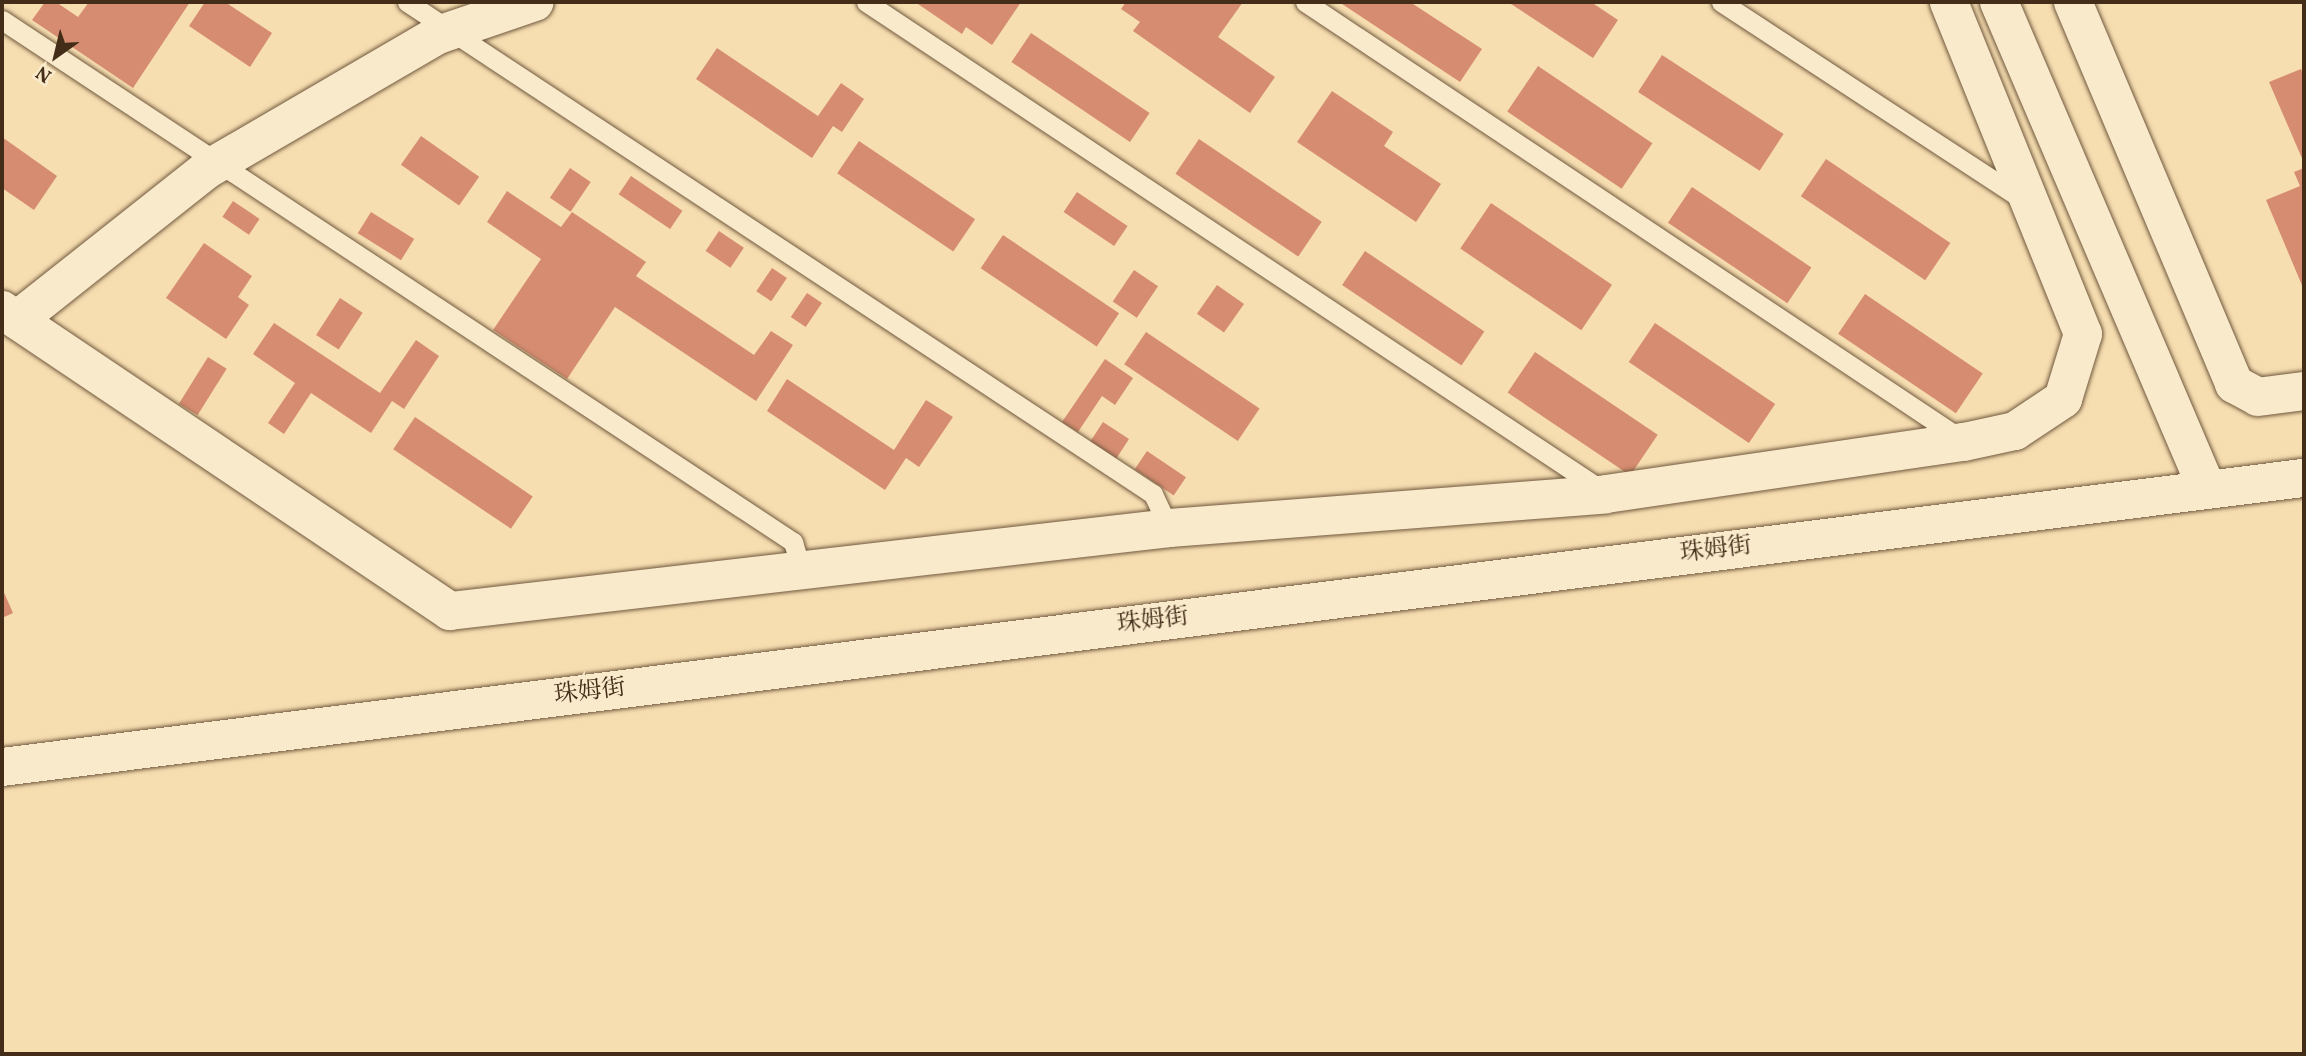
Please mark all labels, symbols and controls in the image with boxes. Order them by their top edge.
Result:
north arrow [21,21,91,91]
text: N [31,59,57,88]
street label: 珠姆街 [1679,532,1753,570]
street label: 珠姆街 [1116,603,1190,641]
street label: 珠姆街 [553,674,627,712]

